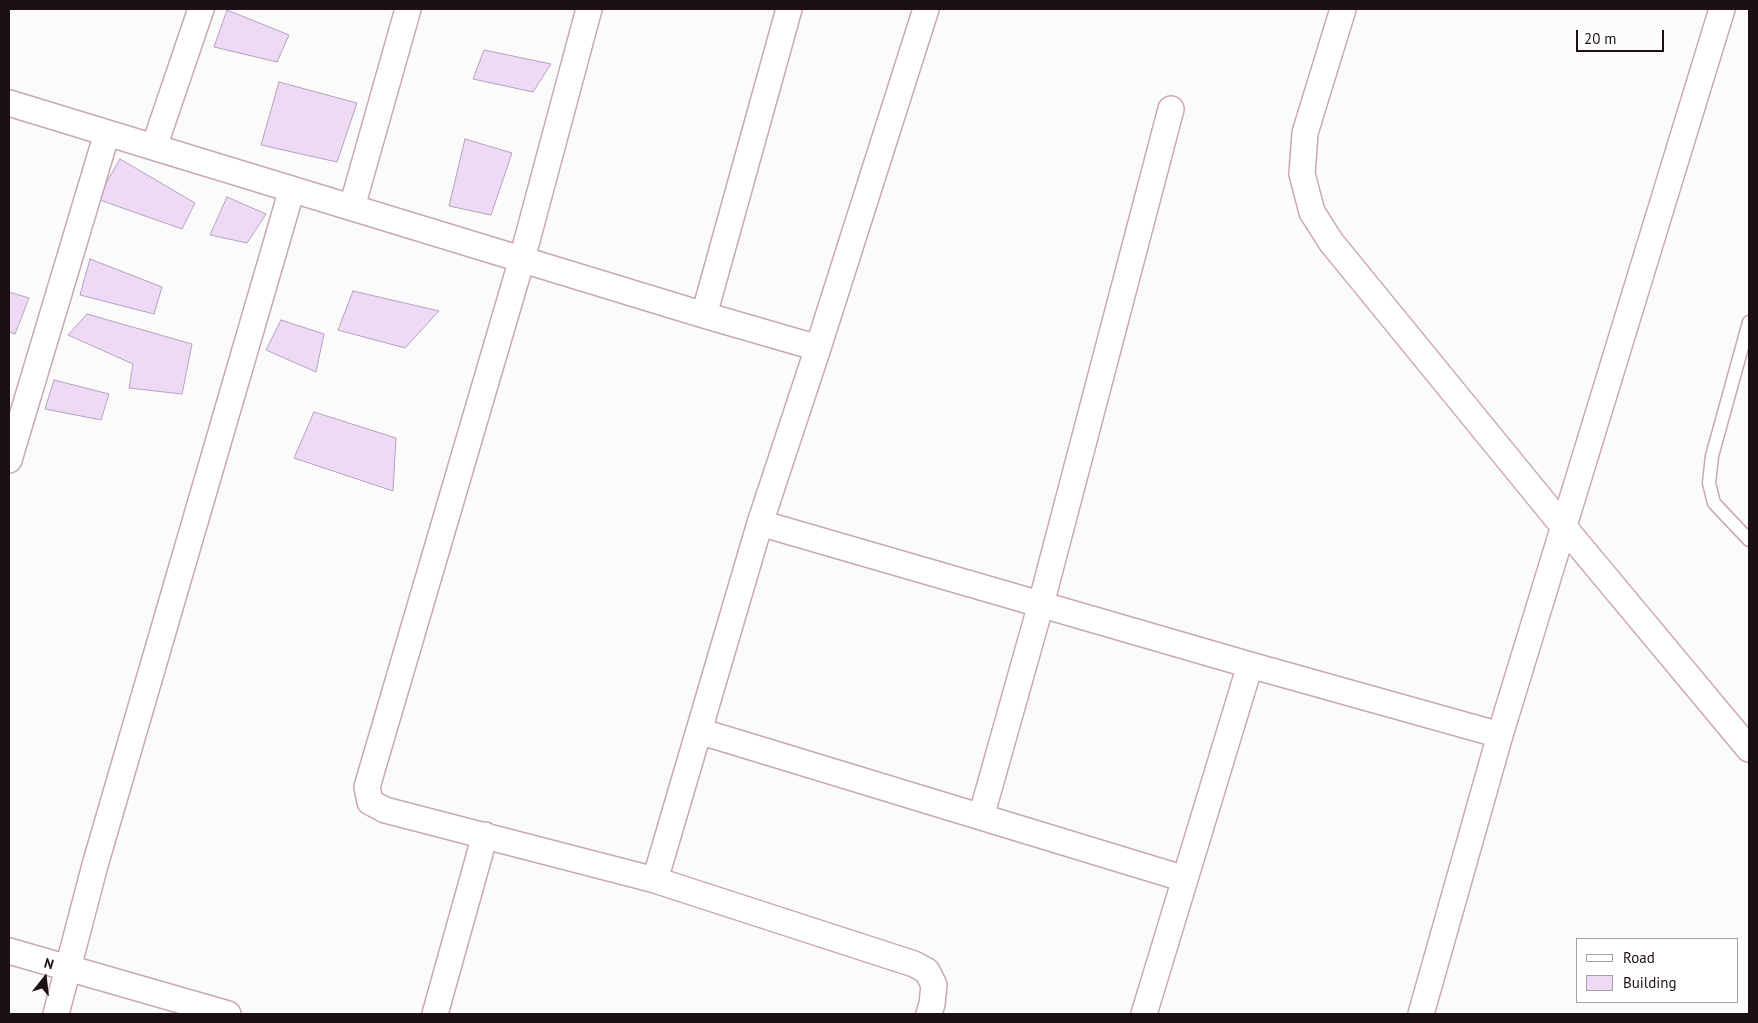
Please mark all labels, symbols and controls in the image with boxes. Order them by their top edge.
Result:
scale bar [1578,20,1666,52]
text: 20 m [1584,29,1617,48]
legend [1576,938,1738,1003]
text: Road [1623,948,1655,967]
north arrow [20,953,70,1003]
text: N [42,954,56,973]
text: Building [1623,973,1677,992]

